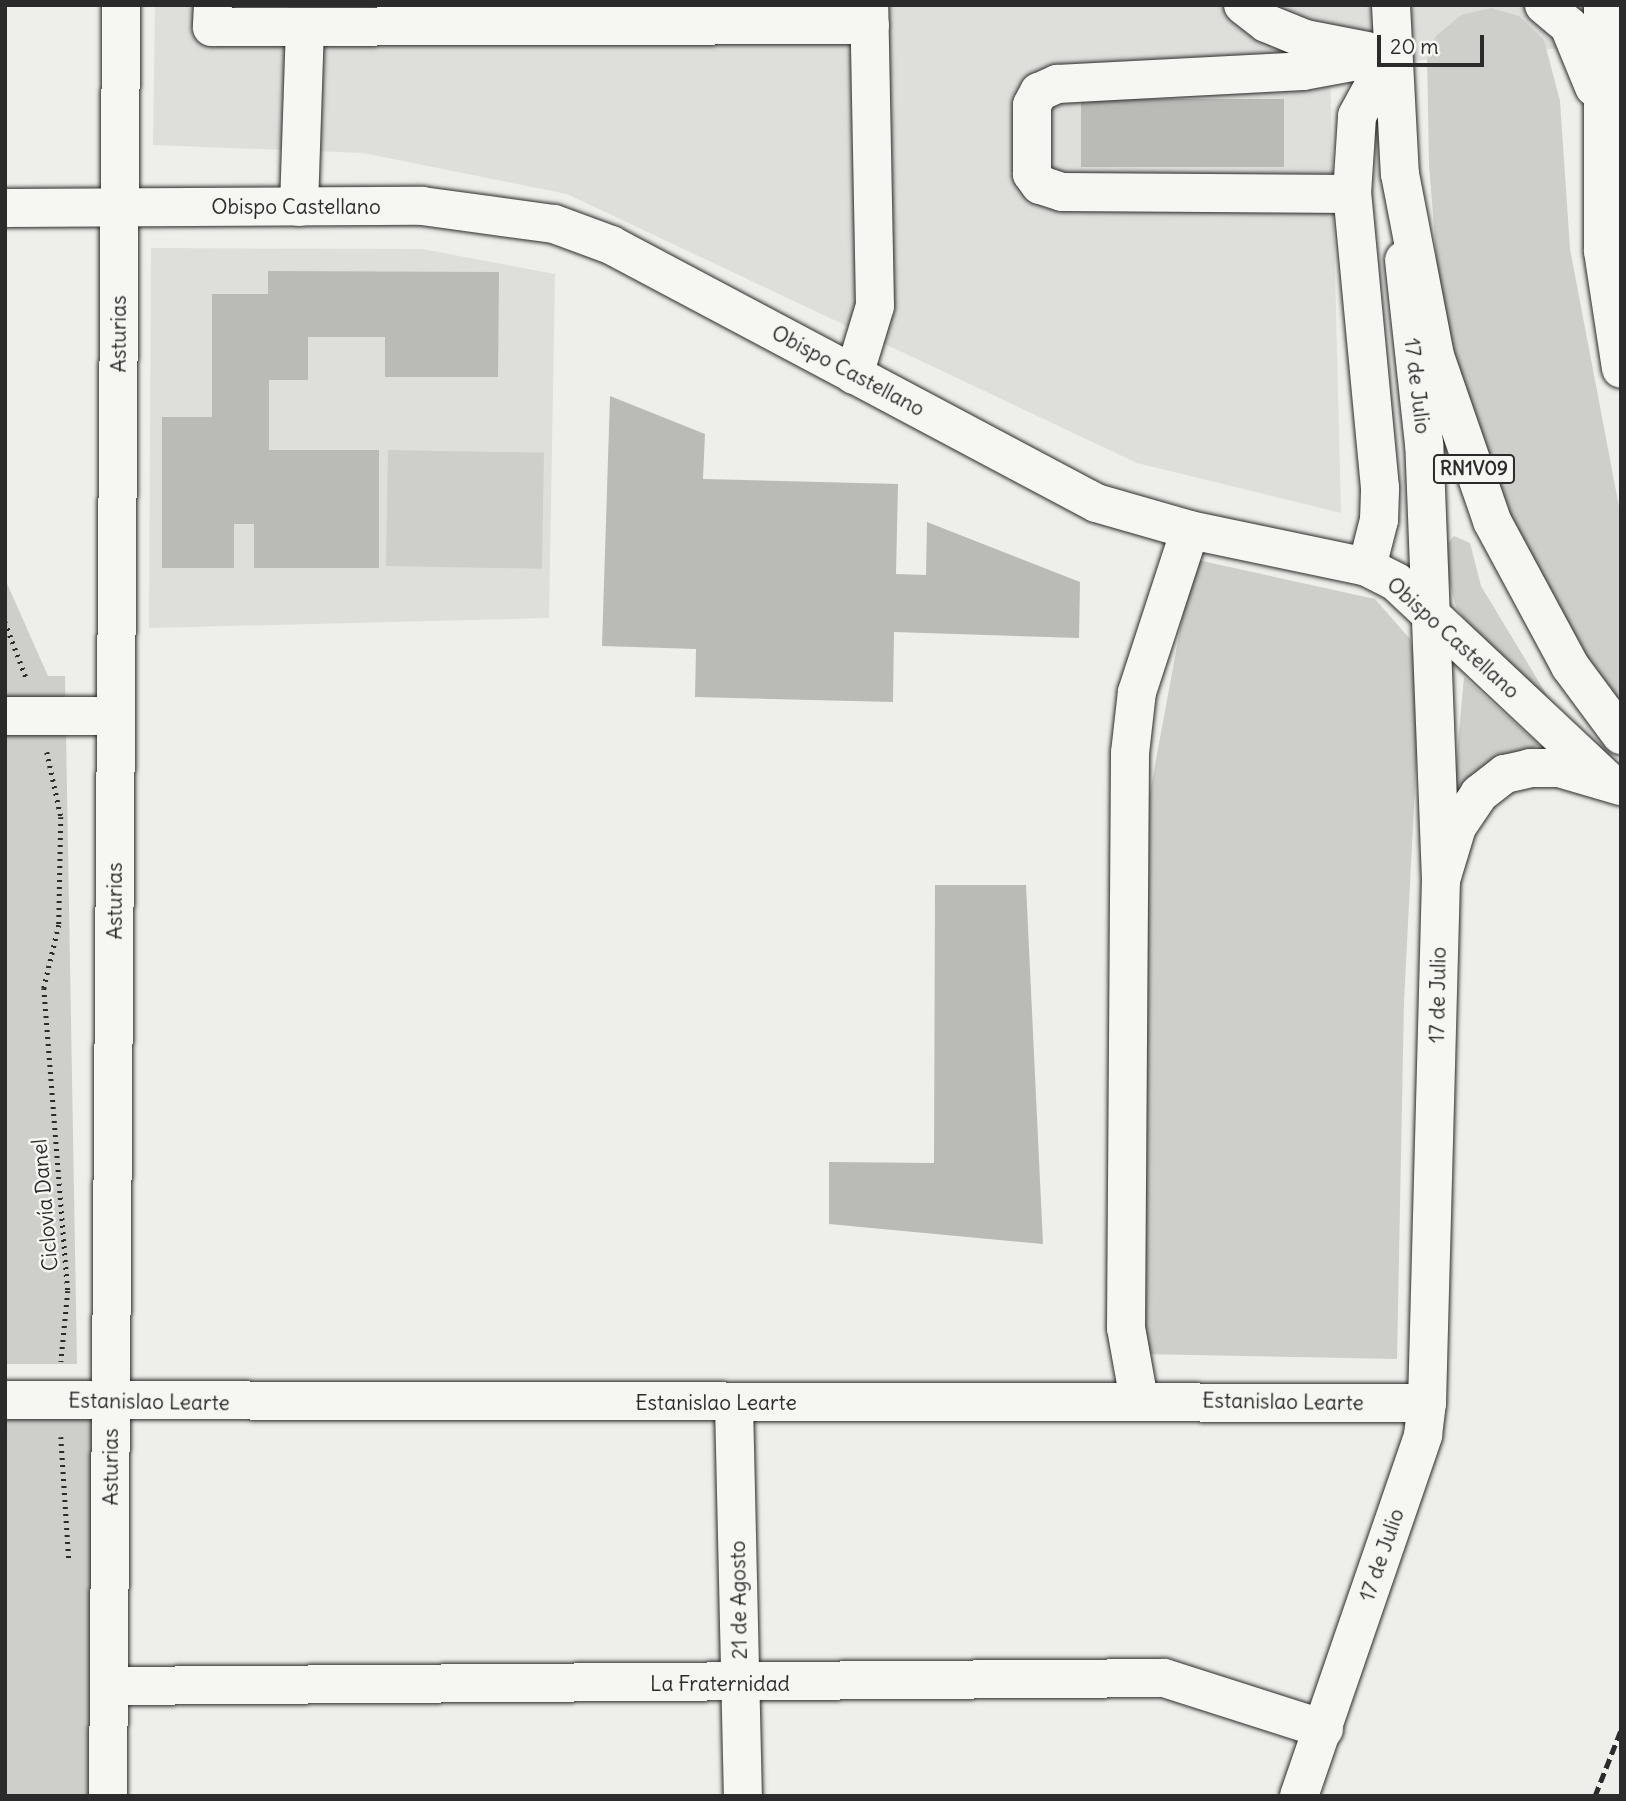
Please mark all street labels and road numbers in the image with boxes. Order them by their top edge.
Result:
street label: Obispo Castellano [211,194,381,220]
street label: Asturias [106,295,132,373]
street label: Obispo Castellano [767,320,929,422]
street label: 17 de Julio [1399,337,1435,435]
road number: RN1V09 [1432,454,1516,484]
street label: Obispo Castellano [1382,572,1524,704]
street label: Asturias [102,862,128,940]
street label: 17 de Julio [1425,947,1451,1043]
street label: Ciclovía Danel [27,1138,63,1272]
street label: Estanislao Learte [68,1388,230,1416]
street label: Estanislao Learte [1202,1388,1364,1416]
street label: Estanislao Learte [635,1390,797,1416]
street label: Asturias [98,1428,124,1506]
street label: 17 de Julio [1354,1505,1410,1605]
street label: 21 de Agosto [725,1540,753,1660]
street label: La Fraternidad [650,1671,790,1697]

